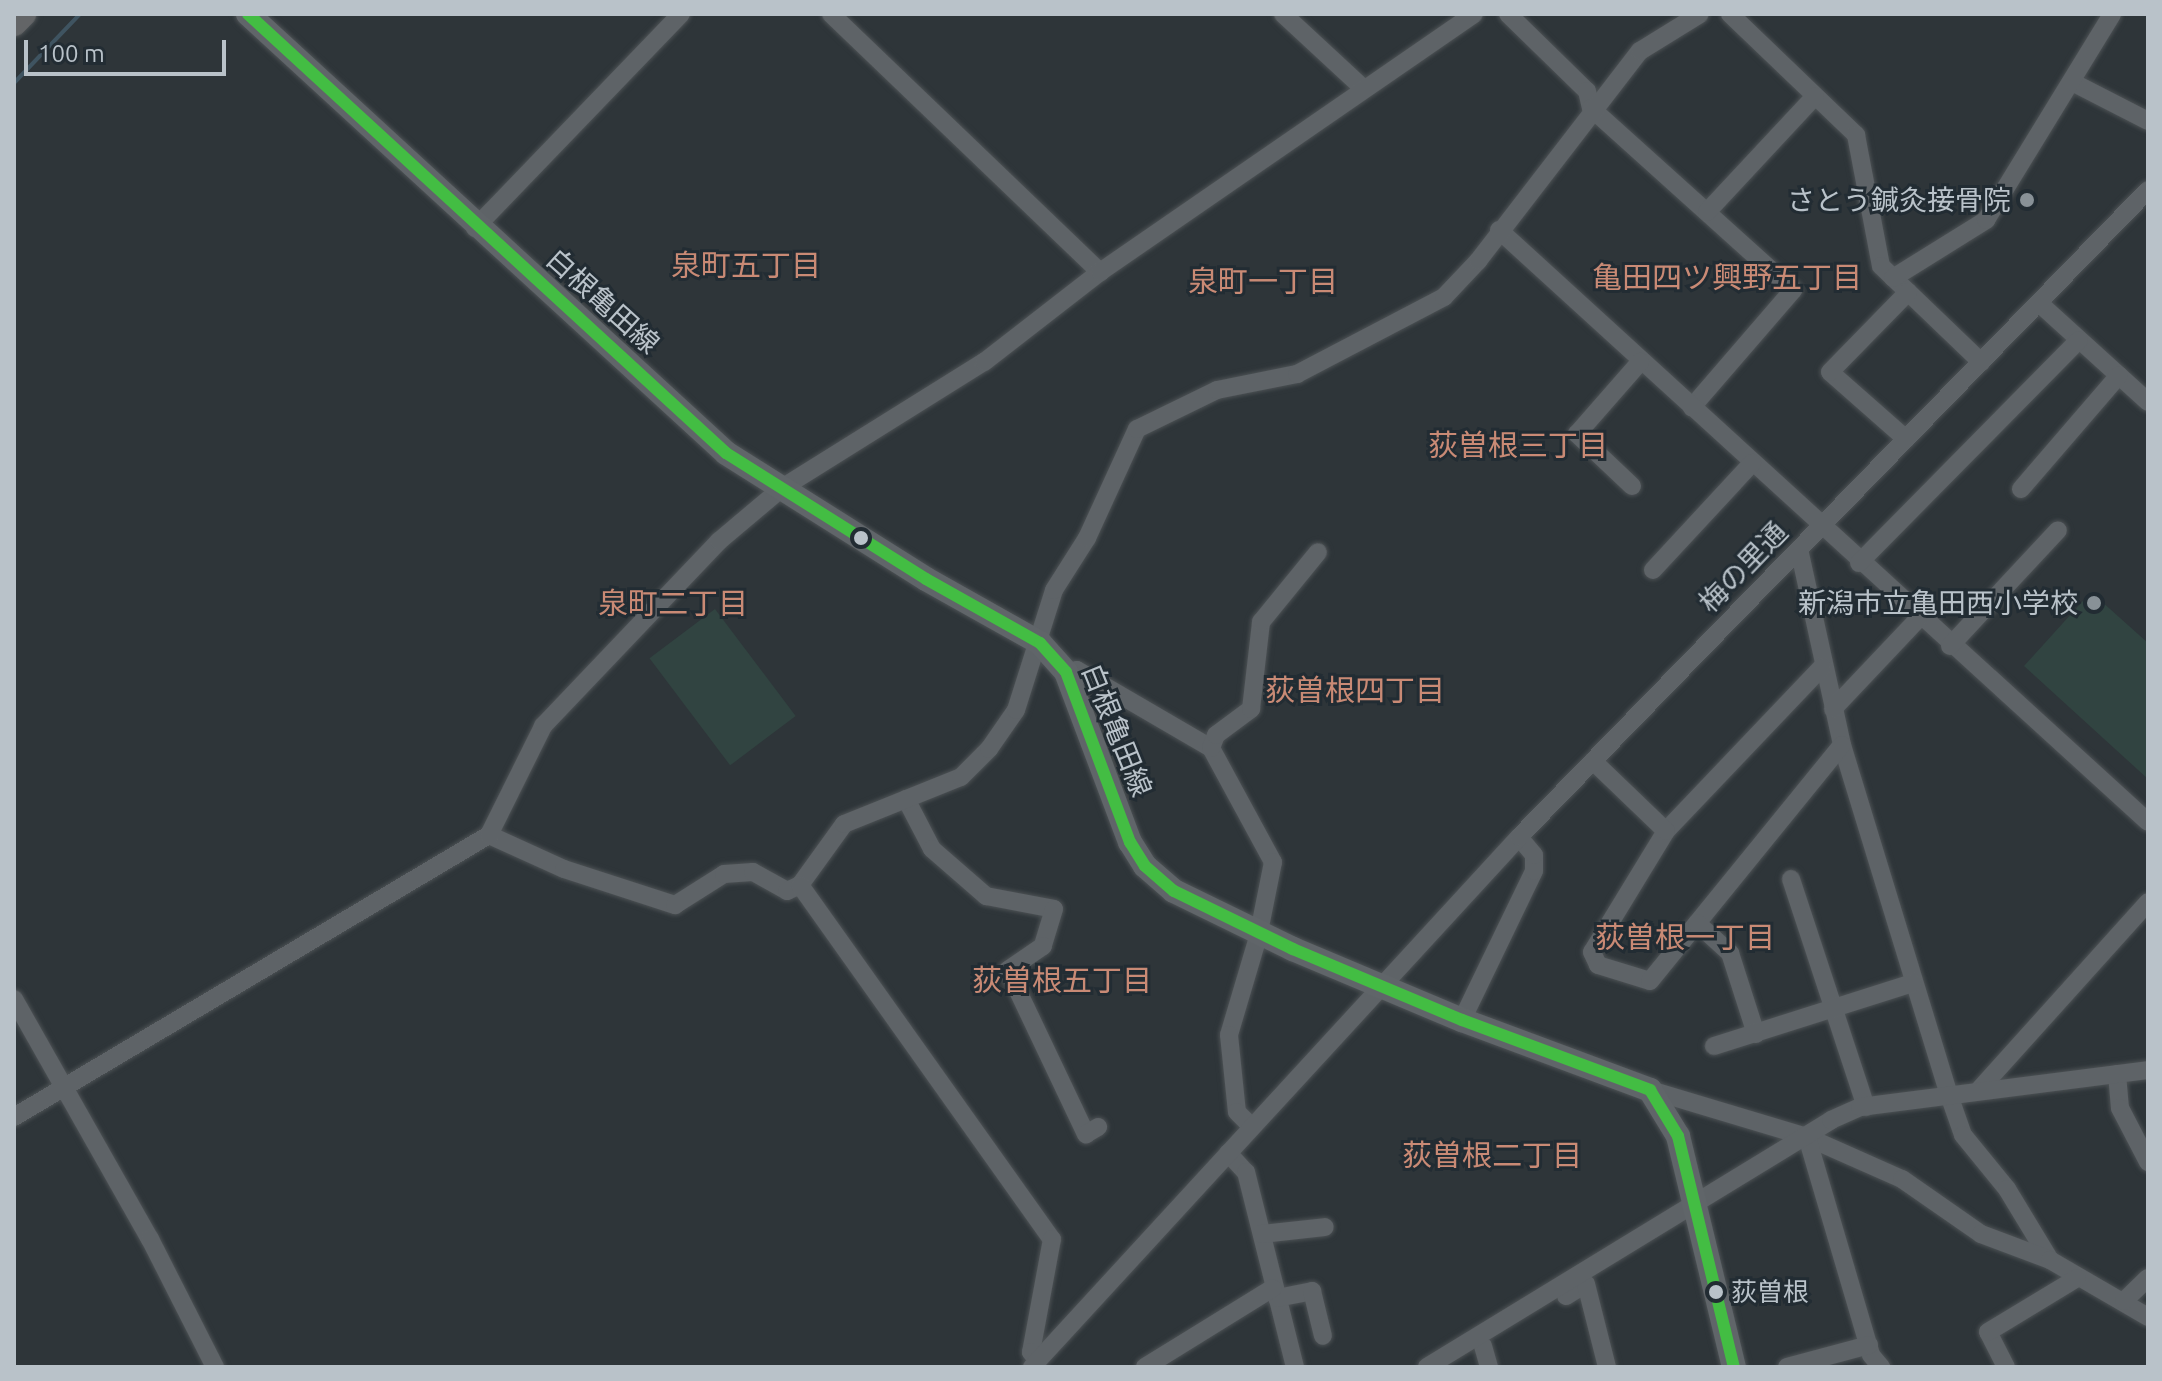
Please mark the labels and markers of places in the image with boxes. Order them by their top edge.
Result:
place label: さとう鍼灸接骨院 [1787,183,2011,217]
marker: さとう鍼灸接骨院 [2018,191,2036,209]
unlabelled marker [853,530,869,546]
place label: 新潟市立亀田西小学校 [1798,586,2078,620]
marker: 新潟市立亀田西小学校 [2085,594,2103,612]
place label: 荻曽根 [1731,1276,1809,1308]
marker: 荻曽根 [1708,1284,1724,1300]

